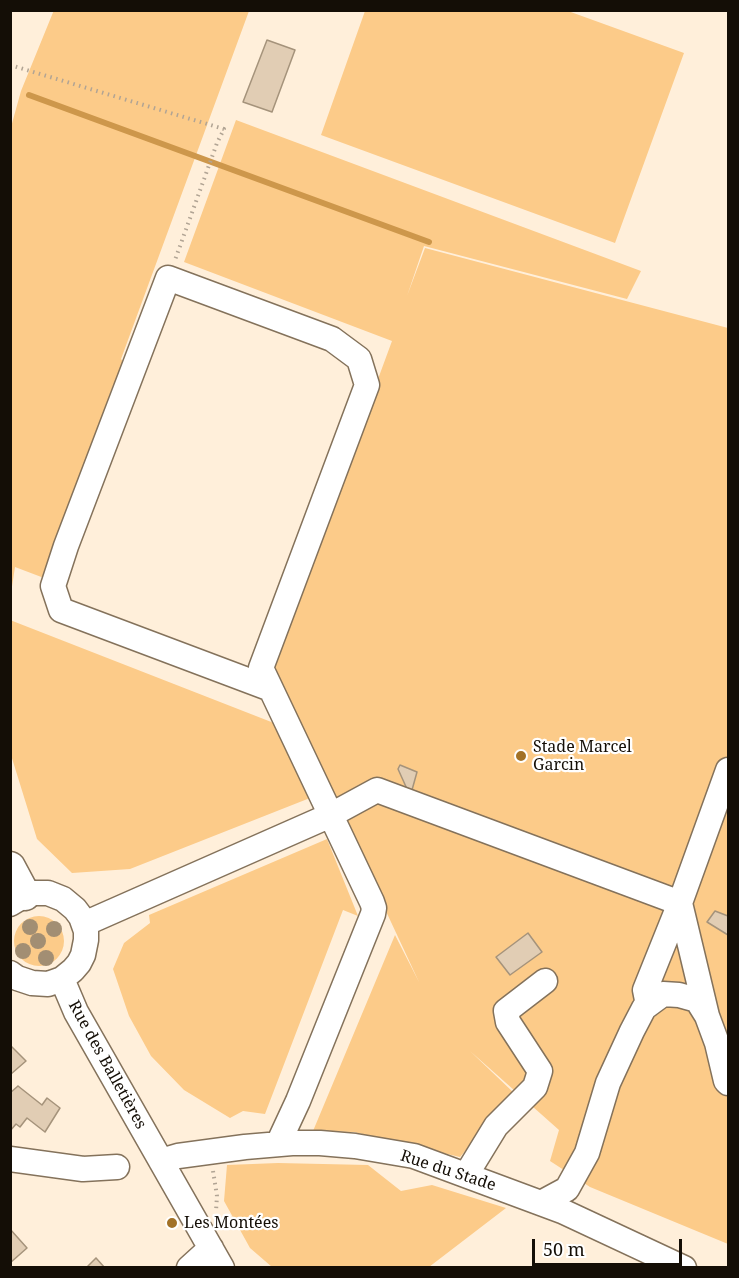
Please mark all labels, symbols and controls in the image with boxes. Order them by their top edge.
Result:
place label: Stade Marcel Garcin [533,737,632,775]
marker: Stade Marcel Garcin [514,749,528,763]
street label: Rue des Balletières [64,997,150,1133]
street label: Rue du Stade [398,1147,498,1195]
place label: Les Montées [184,1213,278,1233]
marker: Les Montées [165,1216,179,1230]
scale bar [535,1227,685,1265]
text: 50 m [543,1237,585,1261]

